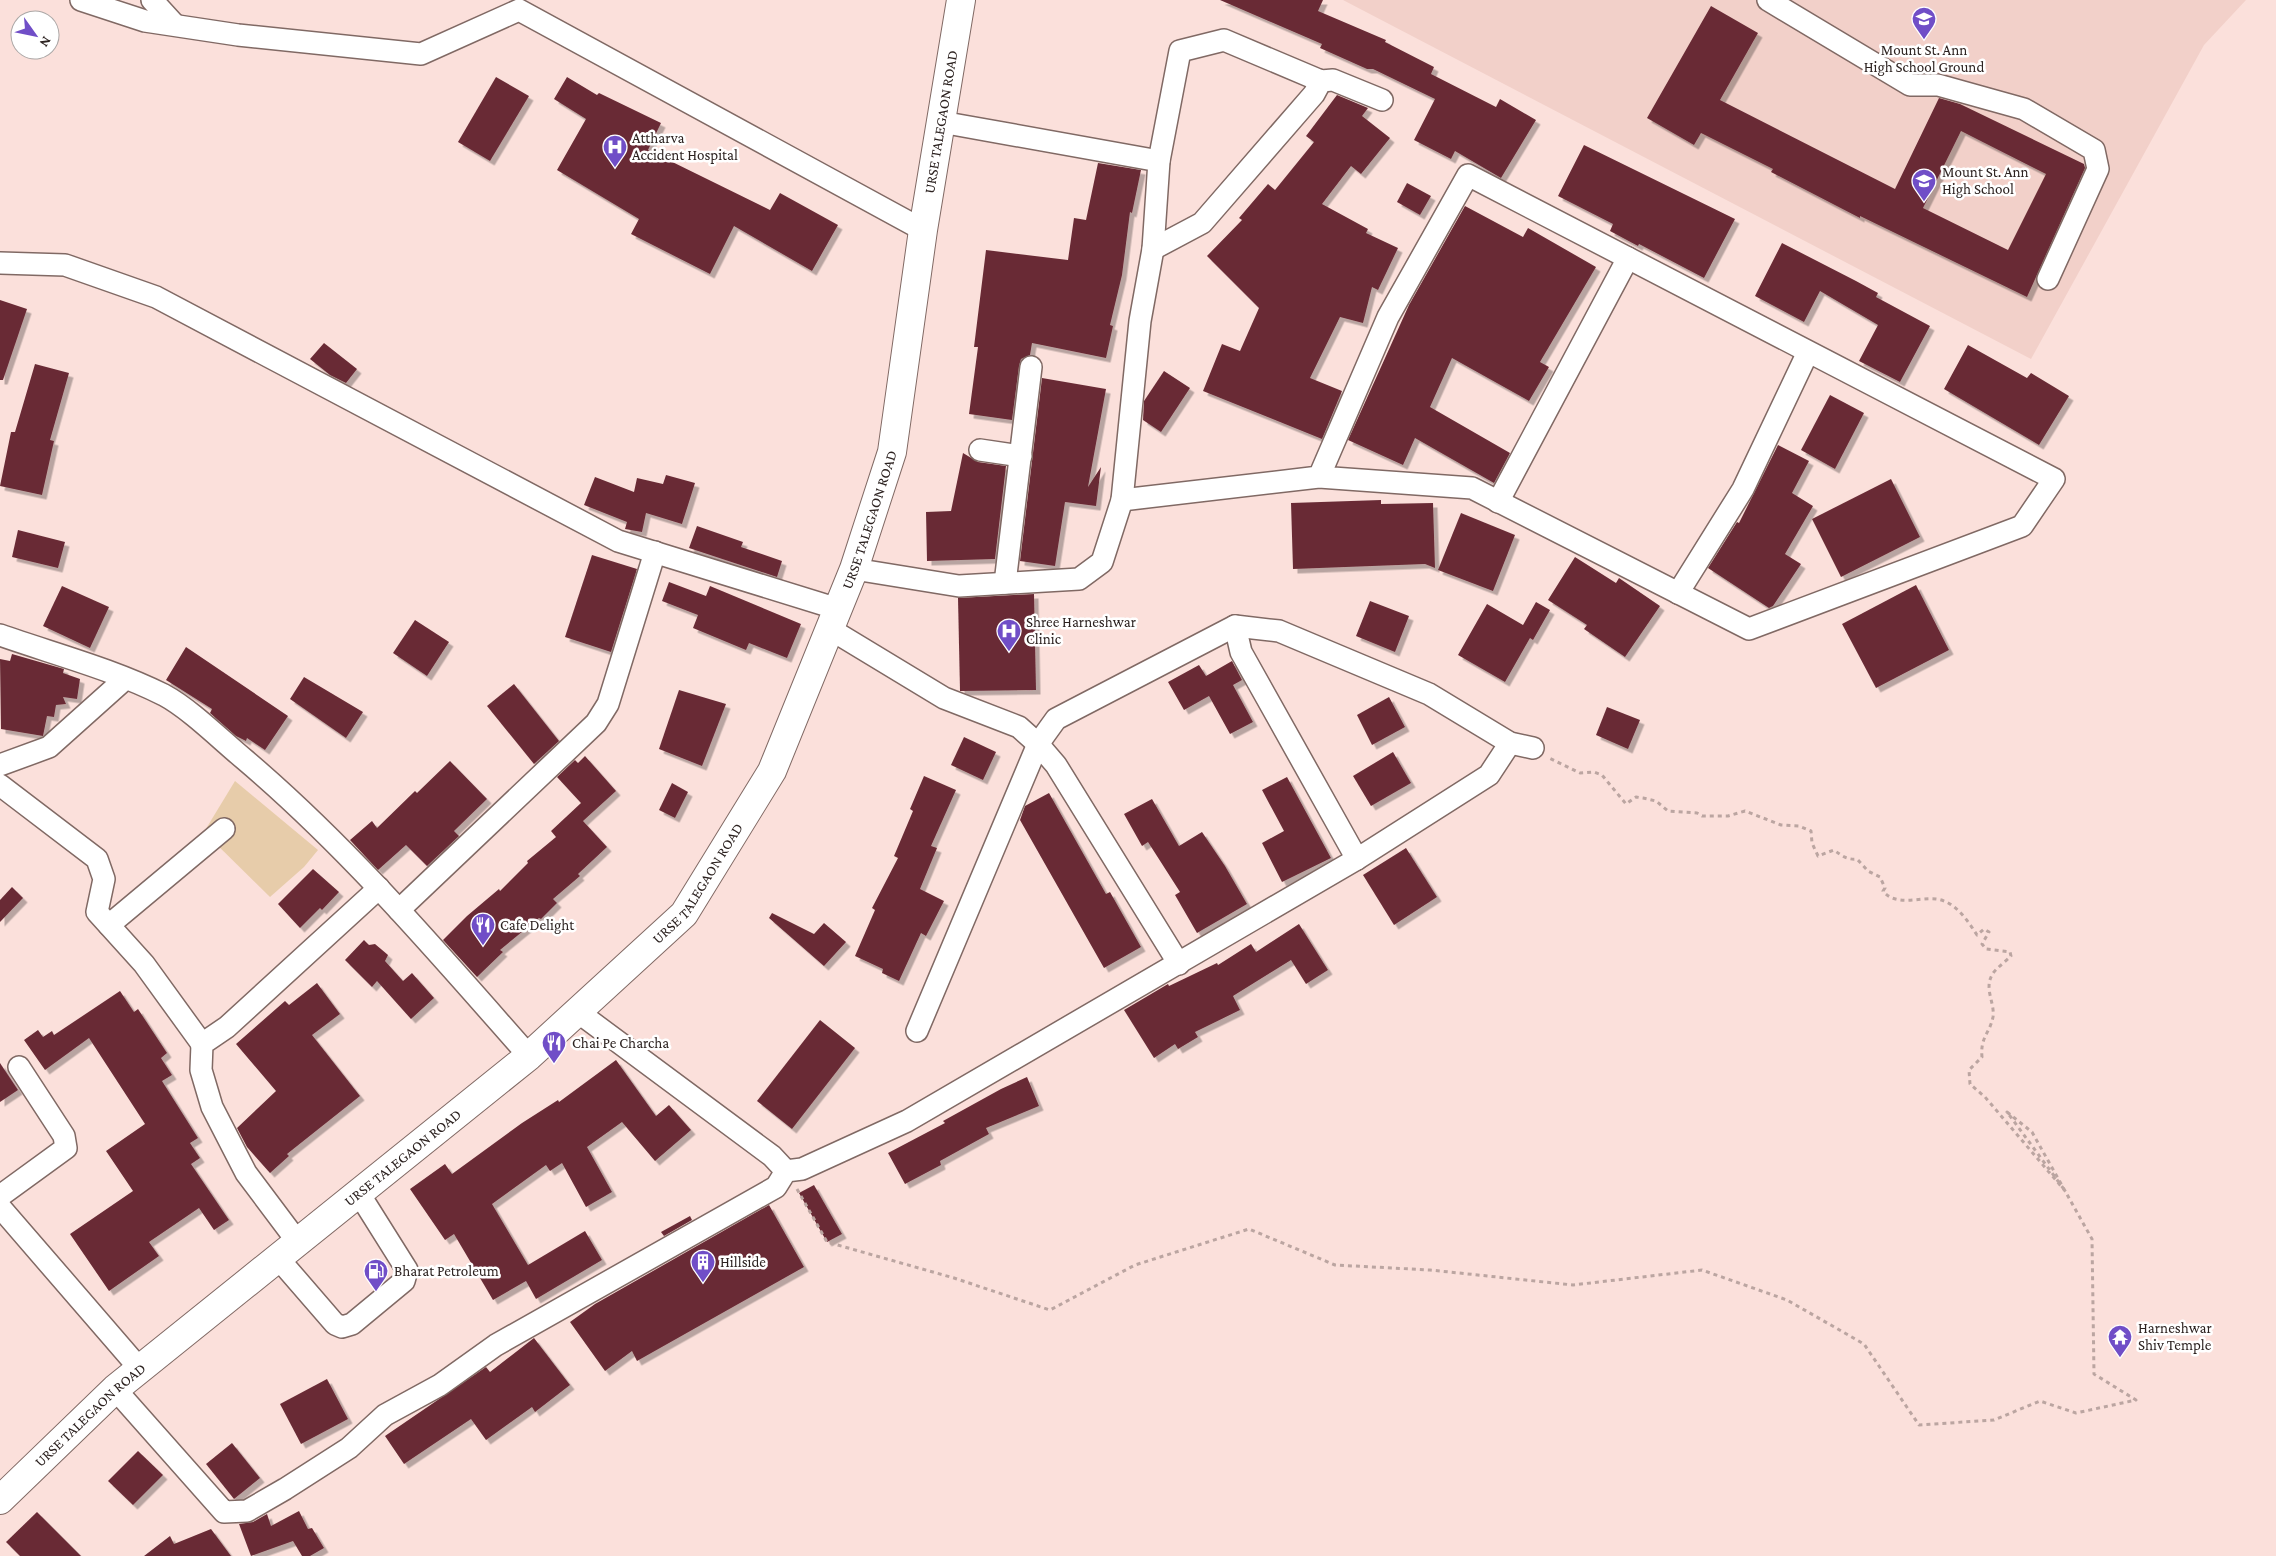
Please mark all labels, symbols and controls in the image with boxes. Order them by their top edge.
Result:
school or university icon: Mount St. Ann High School Ground [1911,6,1937,40]
north arrow [10,10,60,60]
text: N [36,34,55,51]
place label: Mount St. Ann High School Ground [1864,42,1984,76]
street label: URSE TALEGAON ROAD [921,49,961,195]
place label: Attharva Accident Hospital [632,130,738,164]
hospital icon: Attharva Accident Hospital [602,134,628,168]
place label: Mount St. Ann High School [1942,164,2029,198]
school or university icon: Mount St. Ann High School [1911,168,1937,202]
street label: URSE TALEGAON ROAD [839,448,900,591]
place label: Shree Harneshwar Clinic [1026,614,1137,647]
hospital icon: Shree Harneshwar Clinic [996,618,1022,652]
street label: URSE TALEGAON ROAD [649,820,746,947]
restaurant icon: Cafe Delight [470,912,496,946]
place label: Cafe Delight [500,917,575,934]
restaurant icon: Chai Pe Charcha [541,1030,567,1064]
place label: Chai Pe Charcha [572,1035,669,1051]
street label: URSE TALEGAON ROAD [341,1106,464,1209]
building icon: Hillside [690,1249,716,1283]
place label: Hillside [720,1254,766,1270]
fuel station icon: Bharat Petroleum [363,1258,389,1292]
place label: Bharat Petroleum [394,1263,499,1279]
place label: Harneshwar Shiv Temple [2138,1320,2213,1354]
temple icon: Harneshwar Shiv Temple [2107,1324,2133,1358]
street label: URSE TALEGAON ROAD [31,1360,149,1470]

